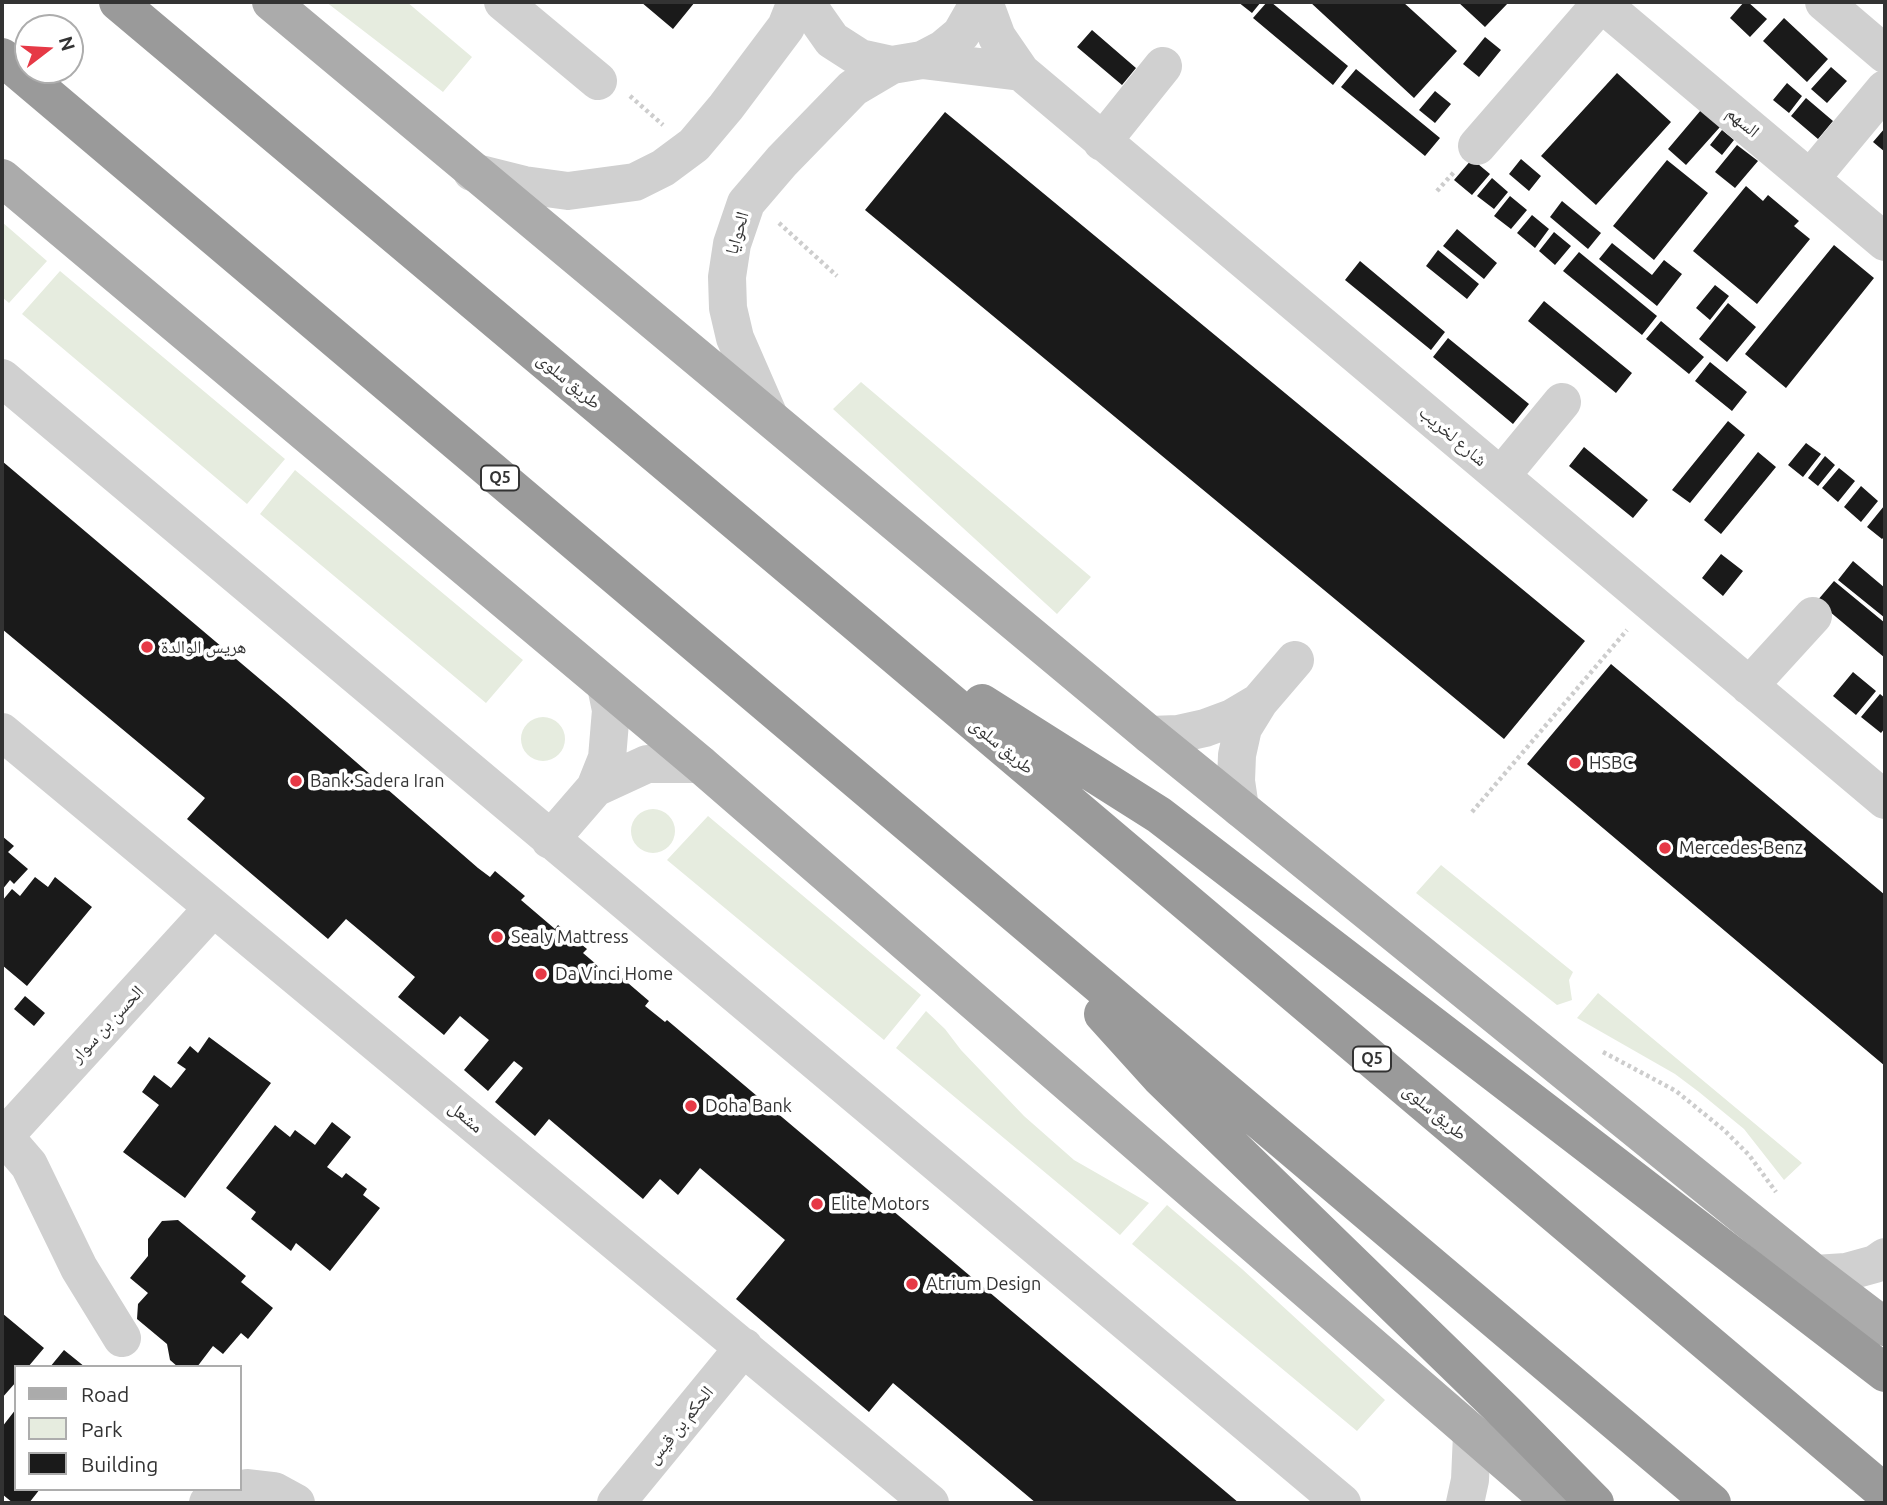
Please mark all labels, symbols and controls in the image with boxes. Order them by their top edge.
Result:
north arrow [14,14,84,84]
text: N [55,33,80,53]
street label: السهم [1722,102,1764,142]
street label: الحوايا [721,209,753,257]
street label: طريق سلوى [533,348,605,414]
street label: شارع لخريب [1415,401,1491,471]
road number: Q5 [481,466,519,491]
place label: هريس الوالدة [161,636,247,658]
marker: هريس الوالدة [139,639,155,655]
street label: طريق سلوى [966,713,1038,779]
place label: HSBC [1589,752,1633,774]
marker: HSBC [1567,755,1583,771]
place label: Bank Sadera Iran [310,770,444,792]
marker: Bank Sadera Iran [288,773,304,789]
place label: Mercedes-Benz [1679,837,1803,859]
marker: Mercedes-Benz [1657,840,1673,856]
place label: Sealy Mattress [511,926,629,948]
marker: Sealy Mattress [489,929,505,945]
place label: Da Vinci Home [555,963,673,985]
marker: Da Vinci Home [533,966,549,982]
street label: الحسن بن سوار [66,981,148,1067]
road number: Q5 [1353,1046,1391,1072]
street label: طريق سلوى [1399,1079,1471,1145]
place label: Doha Bank [705,1095,792,1117]
street label: مشعل [444,1096,488,1138]
marker: Doha Bank [683,1098,699,1114]
place label: Elite Motors [831,1193,930,1215]
marker: Elite Motors [809,1196,825,1212]
place label: Atrium Design [926,1273,1041,1295]
marker: Atrium Design [904,1276,920,1292]
legend [14,1365,242,1491]
text: Road [81,1382,129,1406]
street label: الحكم بن قيس [642,1382,718,1468]
text: Park [81,1417,123,1441]
text: Building [81,1452,158,1476]

